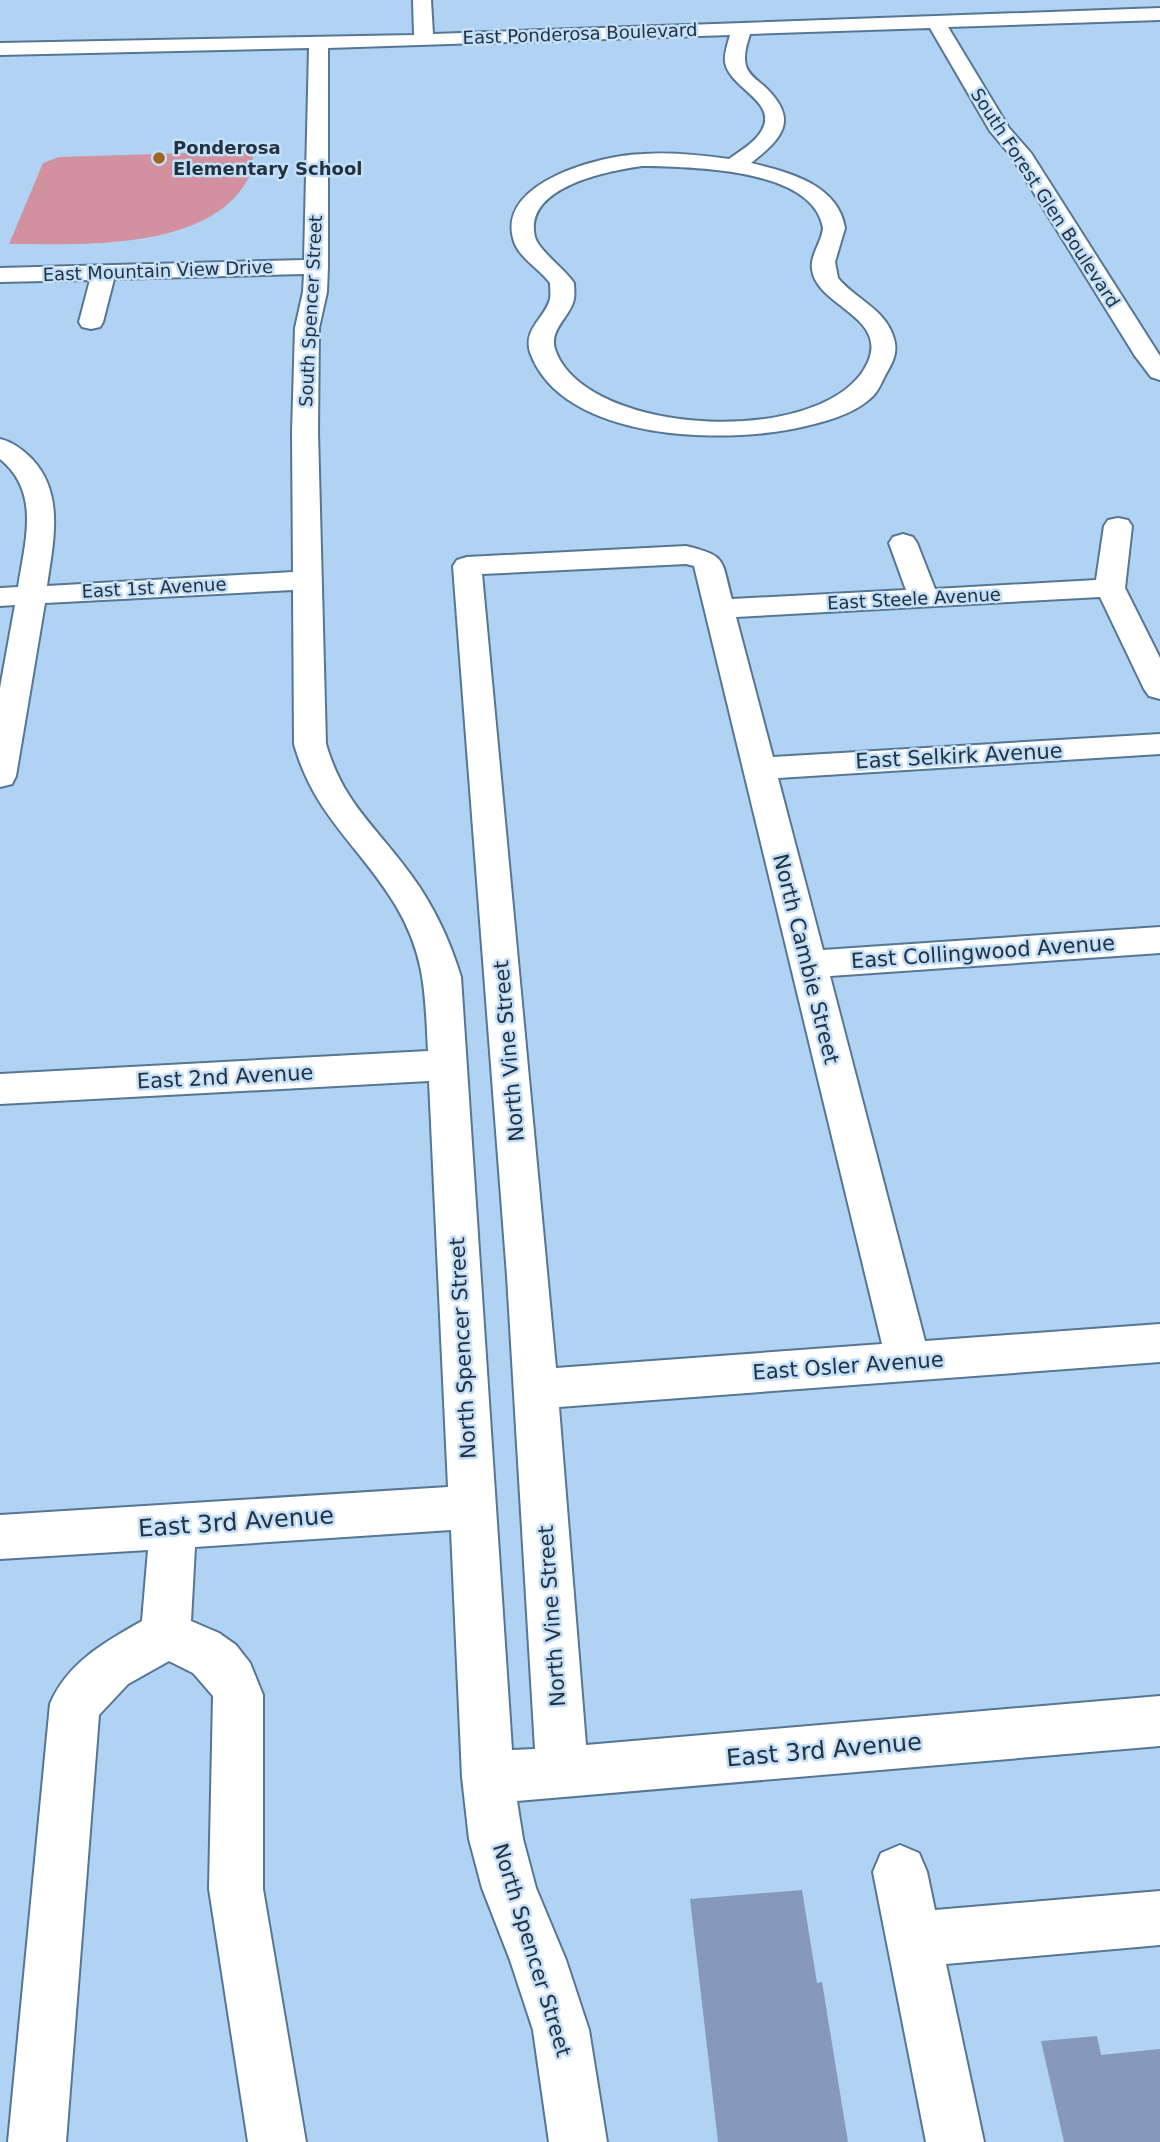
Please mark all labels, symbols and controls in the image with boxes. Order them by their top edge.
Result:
street label: East Ponderosa Boulevard [462,19,698,48]
street label: South Forest Glen Boulevard [967,84,1124,311]
place label: Ponderosa Elementary School [173,137,362,179]
marker: Ponderosa Elementary School [151,150,167,166]
street label: South Spencer Street [295,214,326,407]
street label: East Mountain View Drive [42,256,274,285]
street label: East 1st Avenue [81,573,227,602]
street label: East Steele Avenue [827,583,1001,614]
street label: East Selkirk Avenue [855,739,1063,773]
street label: North Cambie Street [768,851,844,1067]
street label: East Collingwood Avenue [850,931,1116,973]
street label: North Vine Street [489,959,529,1143]
street label: East 2nd Avenue [136,1060,314,1094]
street label: North Spencer Street [445,1237,481,1459]
street label: East Osler Avenue [752,1347,944,1385]
street label: East 3rd Avenue [137,1501,335,1543]
street label: North Vine Street [534,1524,570,1708]
street label: East 3rd Avenue [725,1728,923,1772]
street label: North Spencer Street [488,1840,576,2060]

